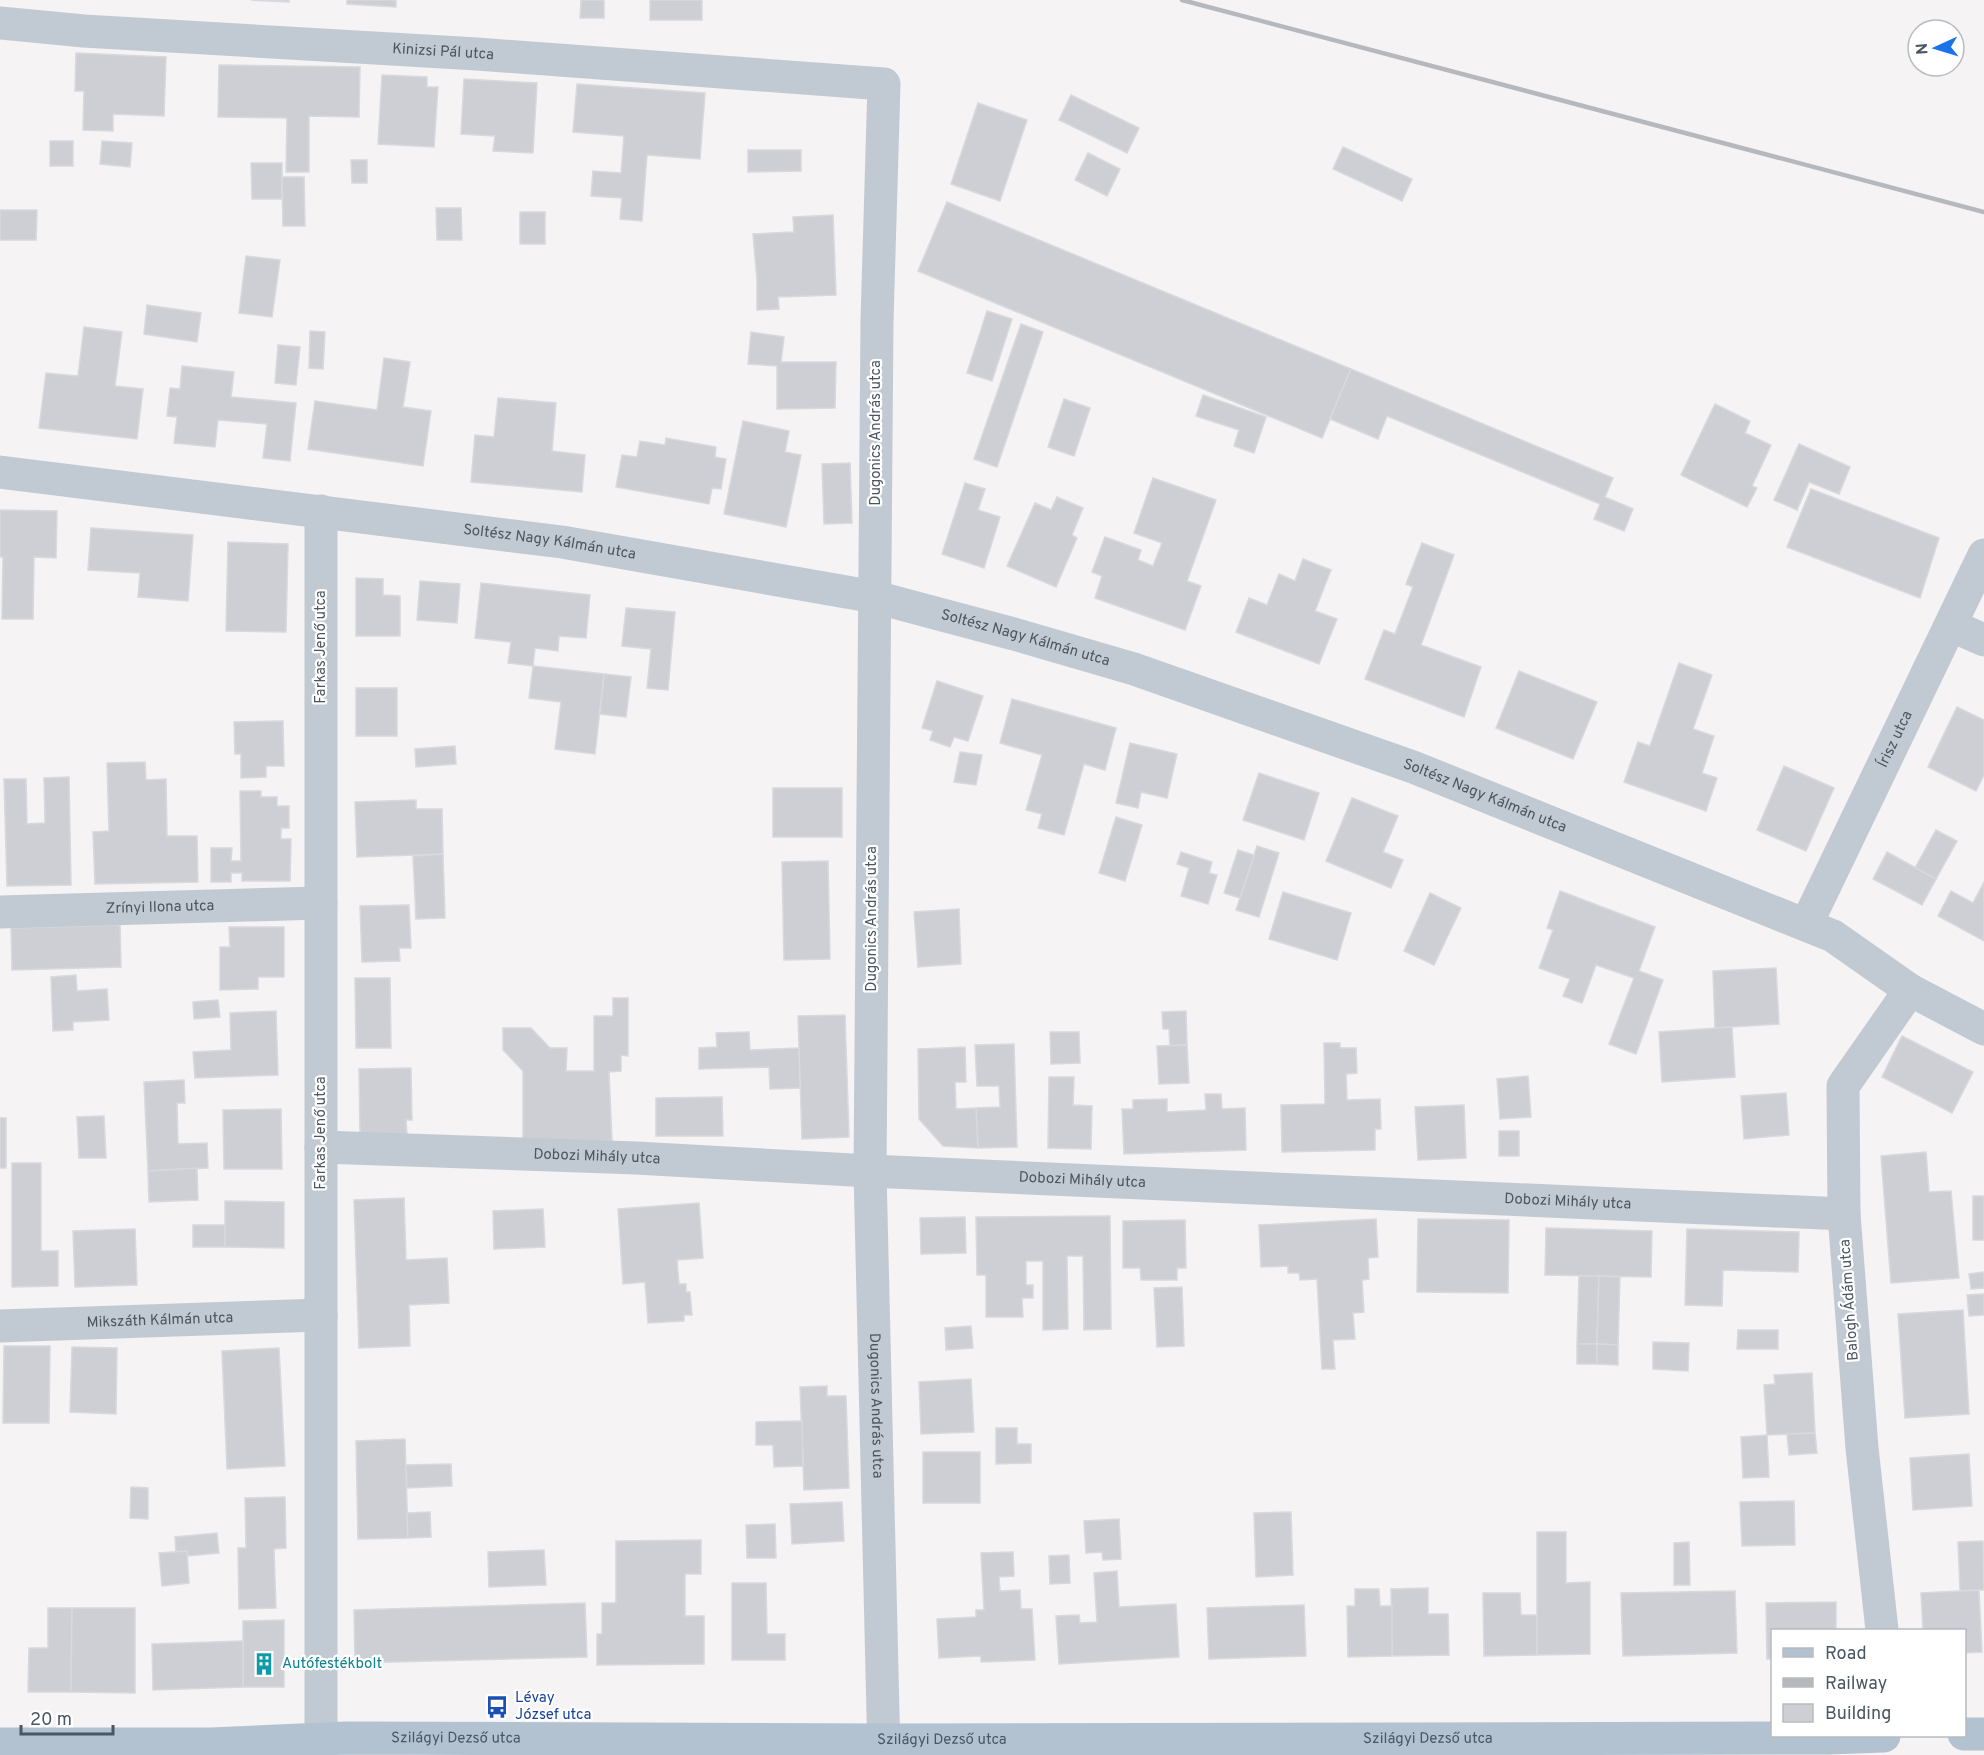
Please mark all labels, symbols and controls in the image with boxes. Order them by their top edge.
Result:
north arrow [1906,18,1966,78]
street label: Kinizsi Pál utca [392,40,495,65]
text: N [1913,42,1933,55]
street label: Dugonics András utca [867,360,886,506]
street label: Soltész Nagy Kálmán utca [462,520,637,564]
street label: Farkas Jenő utca [312,590,331,704]
street label: Soltész Nagy Kálmán utca [939,605,1112,671]
street label: Írisz utca [1873,708,1917,771]
street label: Soltész Nagy Kálmán utca [1400,755,1569,837]
street label: Dugonics András utca [863,846,882,992]
street label: Zrínyi Ilona utca [105,896,215,919]
street label: Farkas Jenő utca [312,1076,331,1190]
street label: Dobozi Mihály utca [533,1145,661,1169]
street label: Dobozi Mihály utca [1018,1168,1146,1193]
street label: Dobozi Mihály utca [1504,1190,1632,1214]
street label: Balogh Ádám utca [1835,1238,1864,1362]
street label: Mikszáth Kálmán utca [86,1309,234,1333]
street label: Dugonics András utca [864,1333,887,1479]
legend [1771,1629,1966,1737]
text: Road [1825,1643,1867,1666]
building icon: Autófestékbolt [251,1651,277,1677]
place label: Autófestékbolt [282,1655,382,1674]
text: Railway [1825,1673,1887,1696]
place label: Lévay József utca [515,1689,591,1725]
bus stop icon: Lévay József utca [484,1694,510,1720]
scale bar [21,1698,112,1736]
text: Building [1825,1703,1891,1726]
text: 20 m [30,1709,72,1732]
street label: Szilágyi Dezső utca [391,1729,521,1748]
street label: Szilágyi Dezső utca [1363,1729,1493,1748]
street label: Szilágyi Dezső utca [877,1730,1007,1750]

